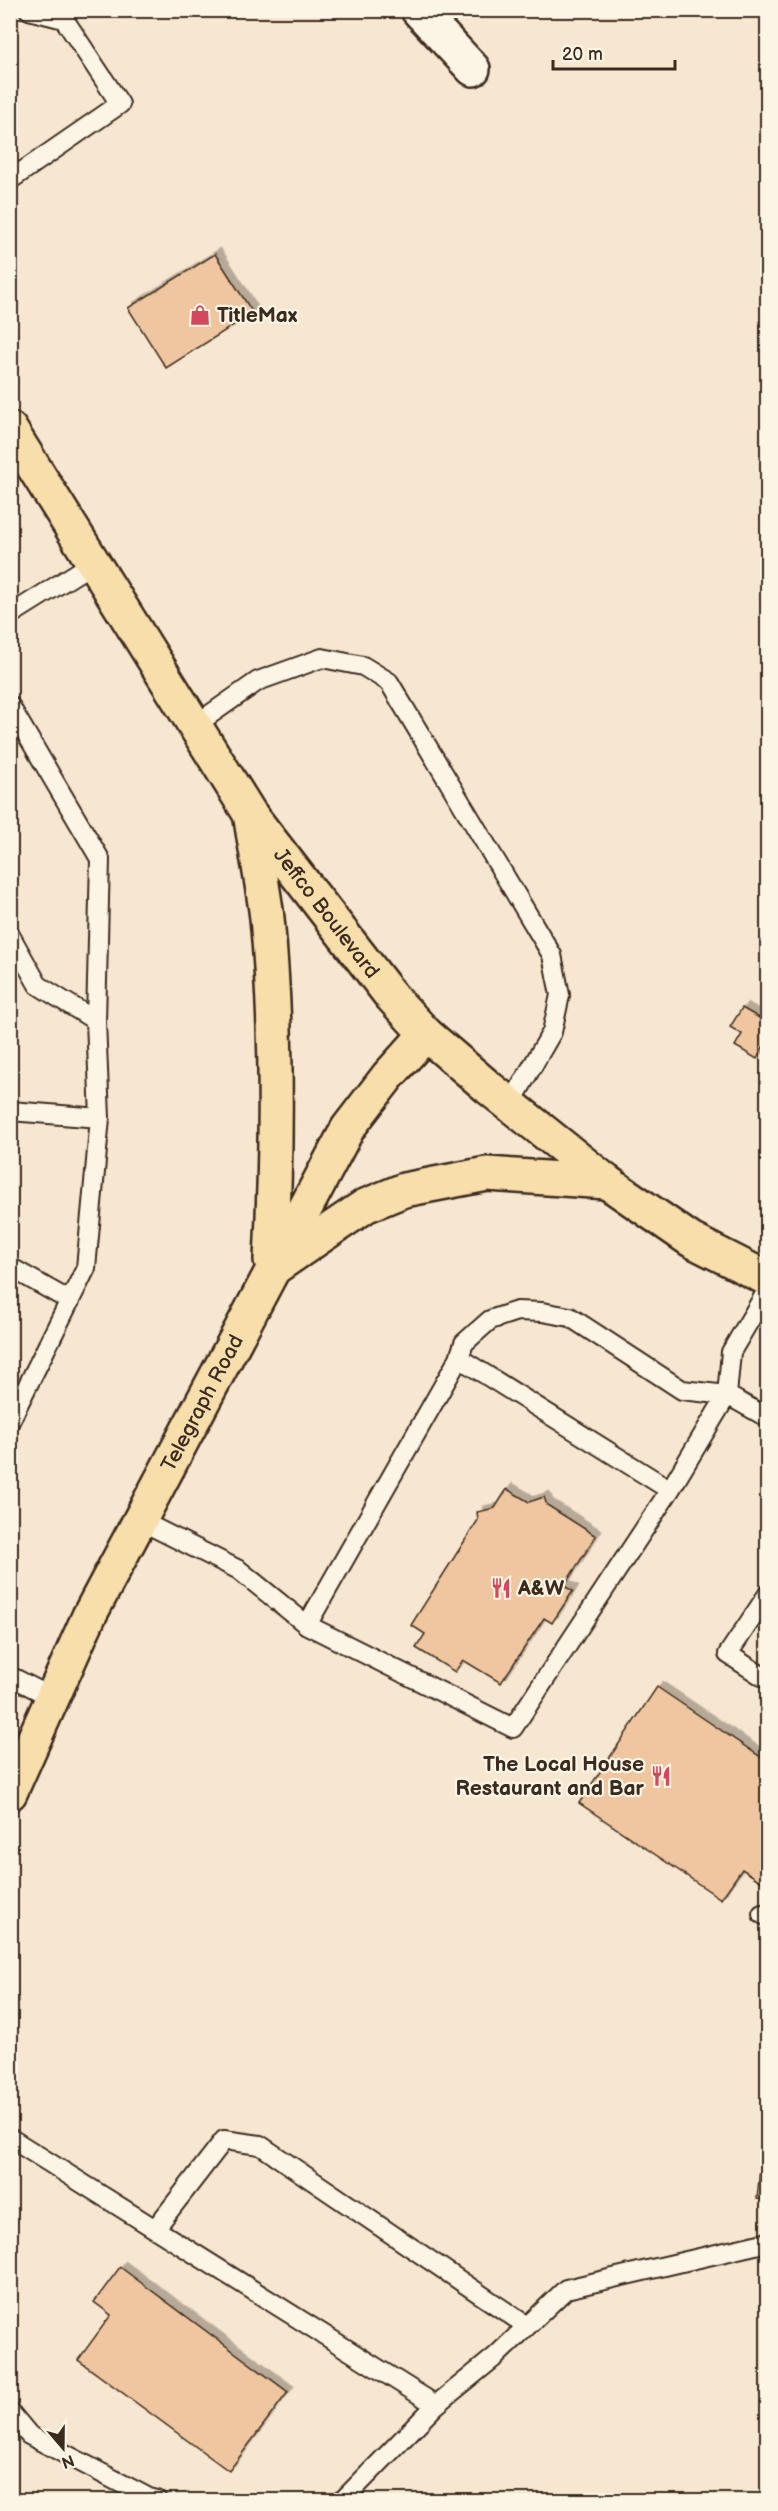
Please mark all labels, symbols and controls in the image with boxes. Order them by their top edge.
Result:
scale bar [553,33,674,71]
text: 20 m [562,44,603,65]
shop icon: TitleMax [188,303,212,327]
place label: TitleMax [217,303,298,328]
street label: Jeffco Boulevard [268,843,385,983]
street label: Telegraph Road [156,1330,249,1476]
restaurant icon: A&W [489,1576,513,1600]
place label: A&W [517,1576,565,1601]
place label: The Local House Restaurant and Bar [455,1752,645,1801]
restaurant icon: The Local House Restaurant and Bar [649,1764,673,1788]
north arrow [33,2418,93,2478]
text: N [59,2450,77,2472]

